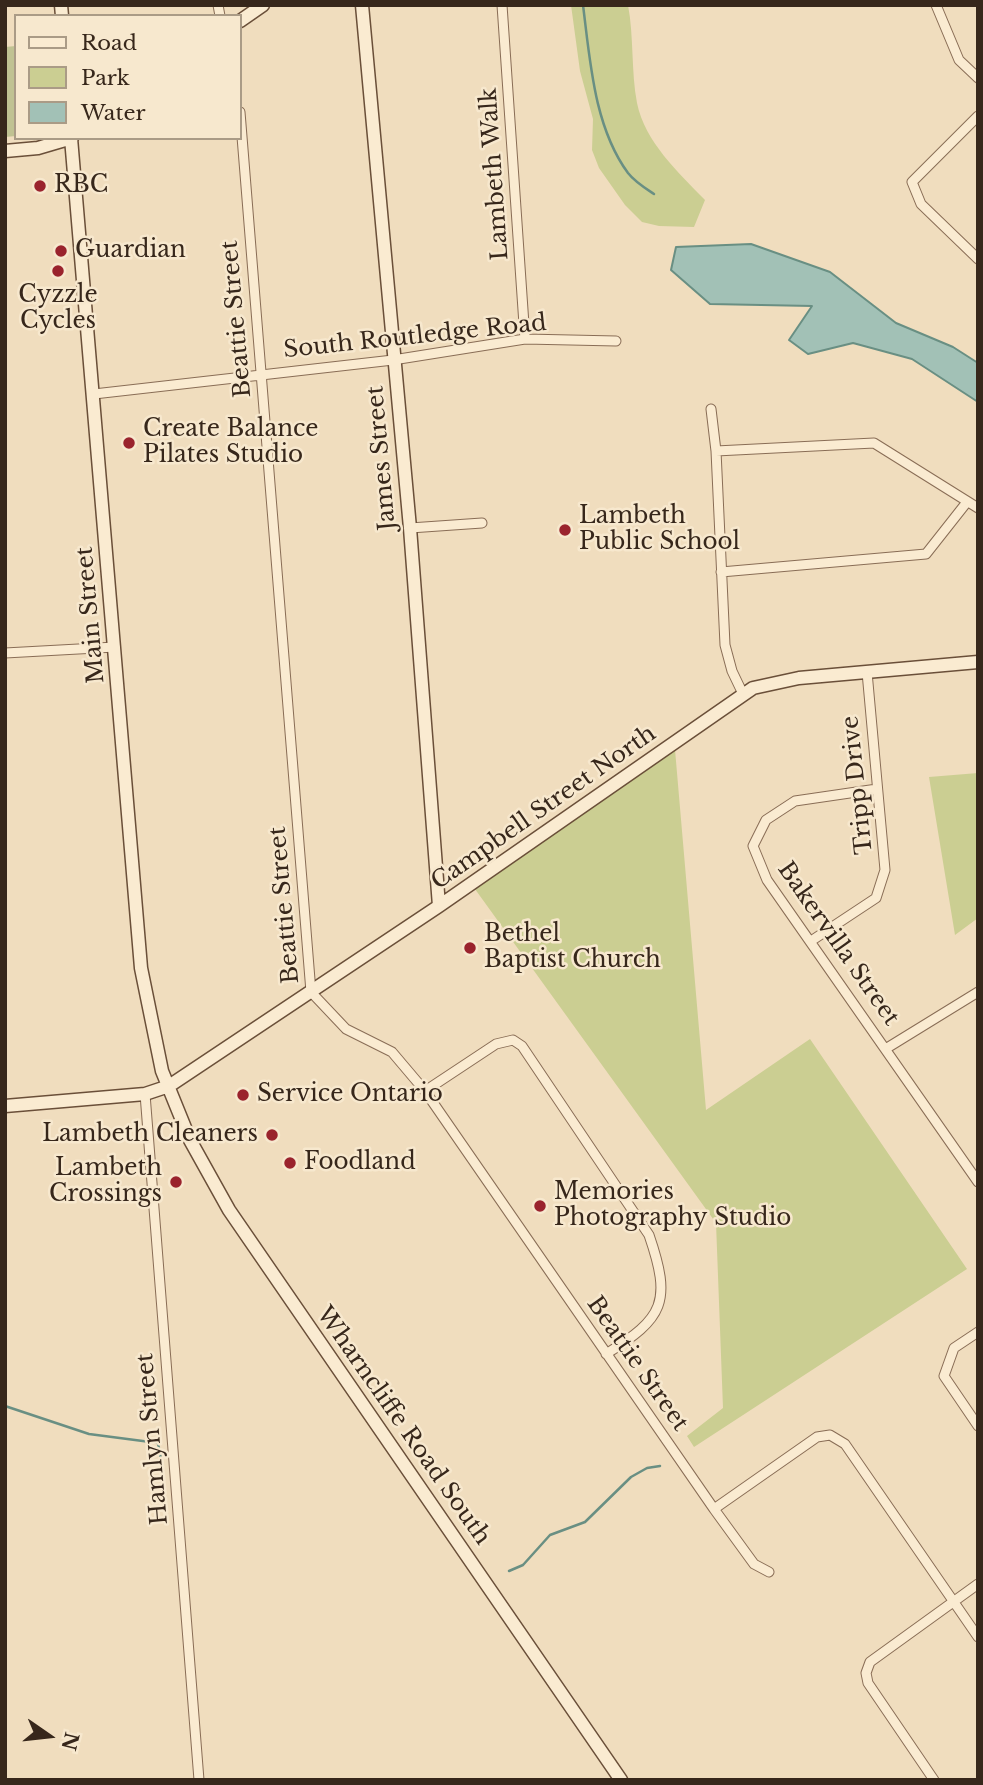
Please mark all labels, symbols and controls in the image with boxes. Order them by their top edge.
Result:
legend [14,14,242,140]
text: Road [81,30,137,56]
text: Park [81,65,130,91]
street label: Lambeth Walk [475,87,515,261]
text: Water [81,100,145,126]
place label: RBC [54,172,108,200]
marker: RBC [32,178,48,194]
place label: Guardian [75,237,186,265]
street label: Beattie Street [216,239,258,399]
marker: Guardian [53,243,69,259]
marker: Cyzzle Cycles [50,263,66,279]
place label: Cyzzle Cycles [18,282,98,336]
street label: South Routledge Road [282,309,548,365]
street label: James Street [362,385,402,531]
place label: Create Balance Pilates Studio [143,416,319,470]
marker: Create Balance Pilates Studio [121,435,137,451]
place label: Lambeth Public School [579,503,740,557]
marker: Lambeth Public School [557,522,573,538]
street label: Main Street [71,545,111,685]
street label: Tripp Drive [837,714,879,856]
street label: Campbell Street North [426,720,662,896]
street label: Beattie Street [264,825,306,985]
street label: Bakervilla Street [771,857,905,1031]
place label: Bethel Baptist Church [484,921,661,975]
marker: Bethel Baptist Church [462,940,478,956]
place label: Service Ontario [257,1081,443,1109]
marker: Service Ontario [235,1087,251,1103]
place label: Lambeth Cleaners [42,1121,258,1149]
marker: Lambeth Cleaners [264,1127,280,1143]
place label: Foodland [304,1149,416,1177]
place label: Lambeth Crossings [49,1155,162,1209]
marker: Foodland [282,1155,298,1171]
marker: Lambeth Crossings [168,1174,184,1190]
place label: Memories Photography Studio [554,1179,791,1233]
marker: Memories Photography Studio [532,1198,548,1214]
street label: Beattie Street [580,1291,694,1437]
street label: Wharncliffe Road South [310,1302,496,1550]
street label: Hamlyn Street [132,1352,174,1526]
north arrow [14,1701,84,1771]
text: N [57,1730,83,1753]

